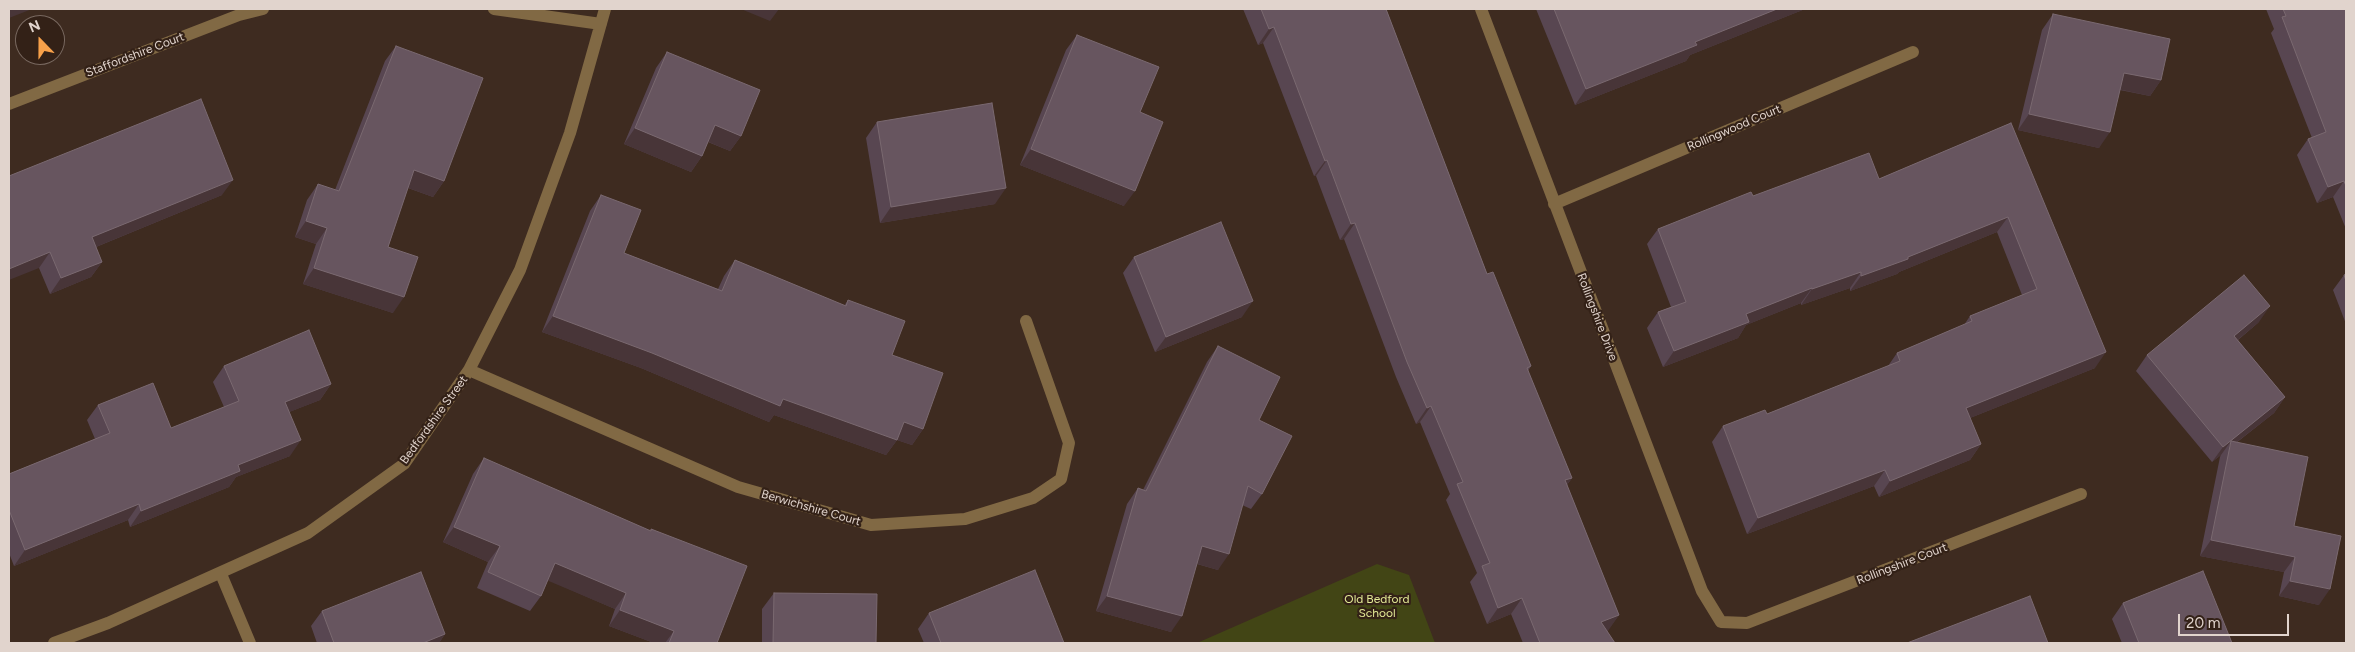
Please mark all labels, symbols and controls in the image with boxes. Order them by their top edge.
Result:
north arrow [15,15,65,65]
text: N [26,17,43,36]
street label: Staffordshire Court [84,30,186,80]
street label: Rollingwood Court [1685,102,1783,154]
street label: Rollingshire Drive [1574,271,1620,363]
street label: Bedfordshire Street [397,373,471,467]
street label: Berwichshire Court [760,487,862,529]
street label: Rollingshire Court [1855,540,1949,588]
park label: Old Bedford School [1344,592,1410,620]
scale bar [2180,604,2291,636]
text: 20 m [2186,614,2220,632]

